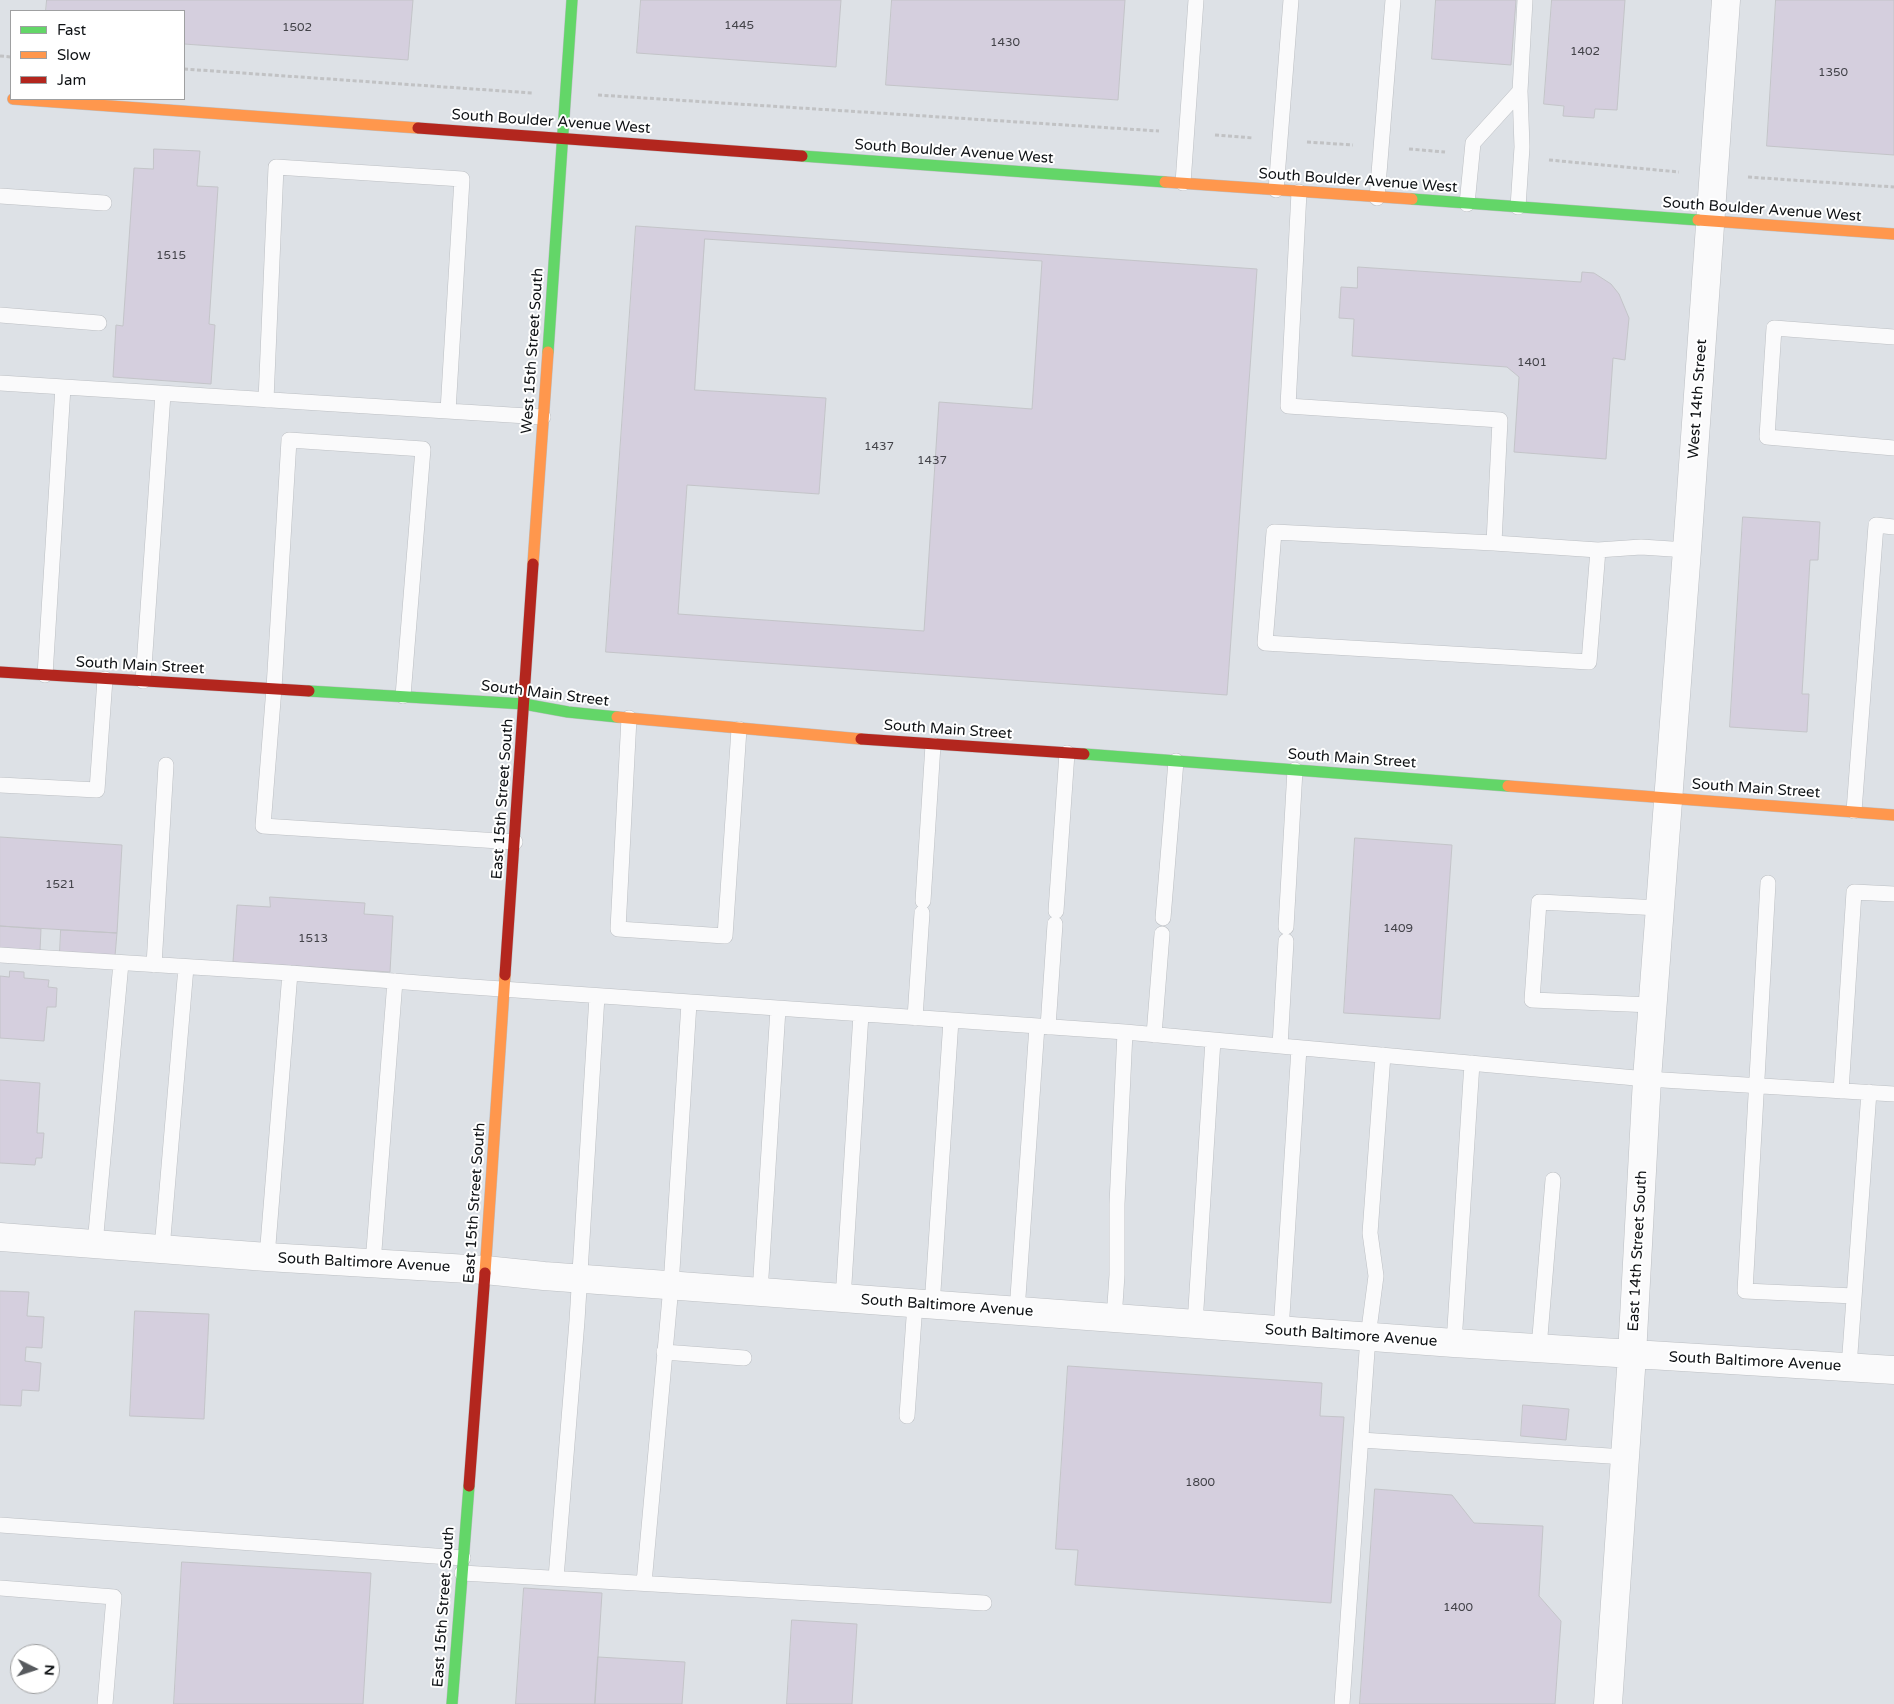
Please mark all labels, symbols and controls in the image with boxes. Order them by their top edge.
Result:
legend [10,10,185,100]
house number: 1445 [724,19,754,33]
text: Fast [57,21,86,39]
house number: 1502 [282,21,312,35]
house number: 1430 [990,36,1020,50]
house number: 1402 [1570,45,1600,59]
text: Slow [57,46,91,64]
house number: 1350 [1818,66,1848,80]
text: Jam [57,71,86,89]
street label: South Boulder Avenue West [451,106,651,138]
street label: South Boulder Avenue West [854,136,1054,168]
street label: South Boulder Avenue West [1258,165,1458,197]
street label: South Boulder Avenue West [1662,194,1862,226]
house number: 1515 [156,249,186,263]
street label: West 15th Street South [518,267,548,435]
street label: West 14th Street [1685,338,1711,460]
house number: 1401 [1517,356,1547,370]
house number: 1437 [864,440,894,454]
house number: 1437 [917,454,947,468]
street label: South Main Street [75,654,205,678]
street label: South Main Street [480,677,610,711]
street label: South Main Street [883,717,1013,743]
street label: East 15th Street South [488,718,518,880]
street label: South Main Street [1287,746,1417,772]
street label: South Main Street [1691,776,1821,802]
house number: 1521 [45,878,75,892]
house number: 1409 [1383,922,1413,936]
house number: 1513 [298,932,328,946]
street label: East 15th Street South [460,1122,490,1284]
street label: East 14th Street South [1625,1170,1651,1332]
street label: South Baltimore Avenue [277,1249,451,1277]
street label: South Baltimore Avenue [860,1291,1034,1321]
street label: South Baltimore Avenue [1264,1321,1438,1351]
street label: South Baltimore Avenue [1668,1348,1842,1376]
house number: 1800 [1185,1476,1215,1490]
street label: East 15th Street South [429,1526,459,1688]
house number: 1400 [1443,1601,1473,1615]
north arrow [10,1644,60,1694]
text: N [41,1664,58,1676]

